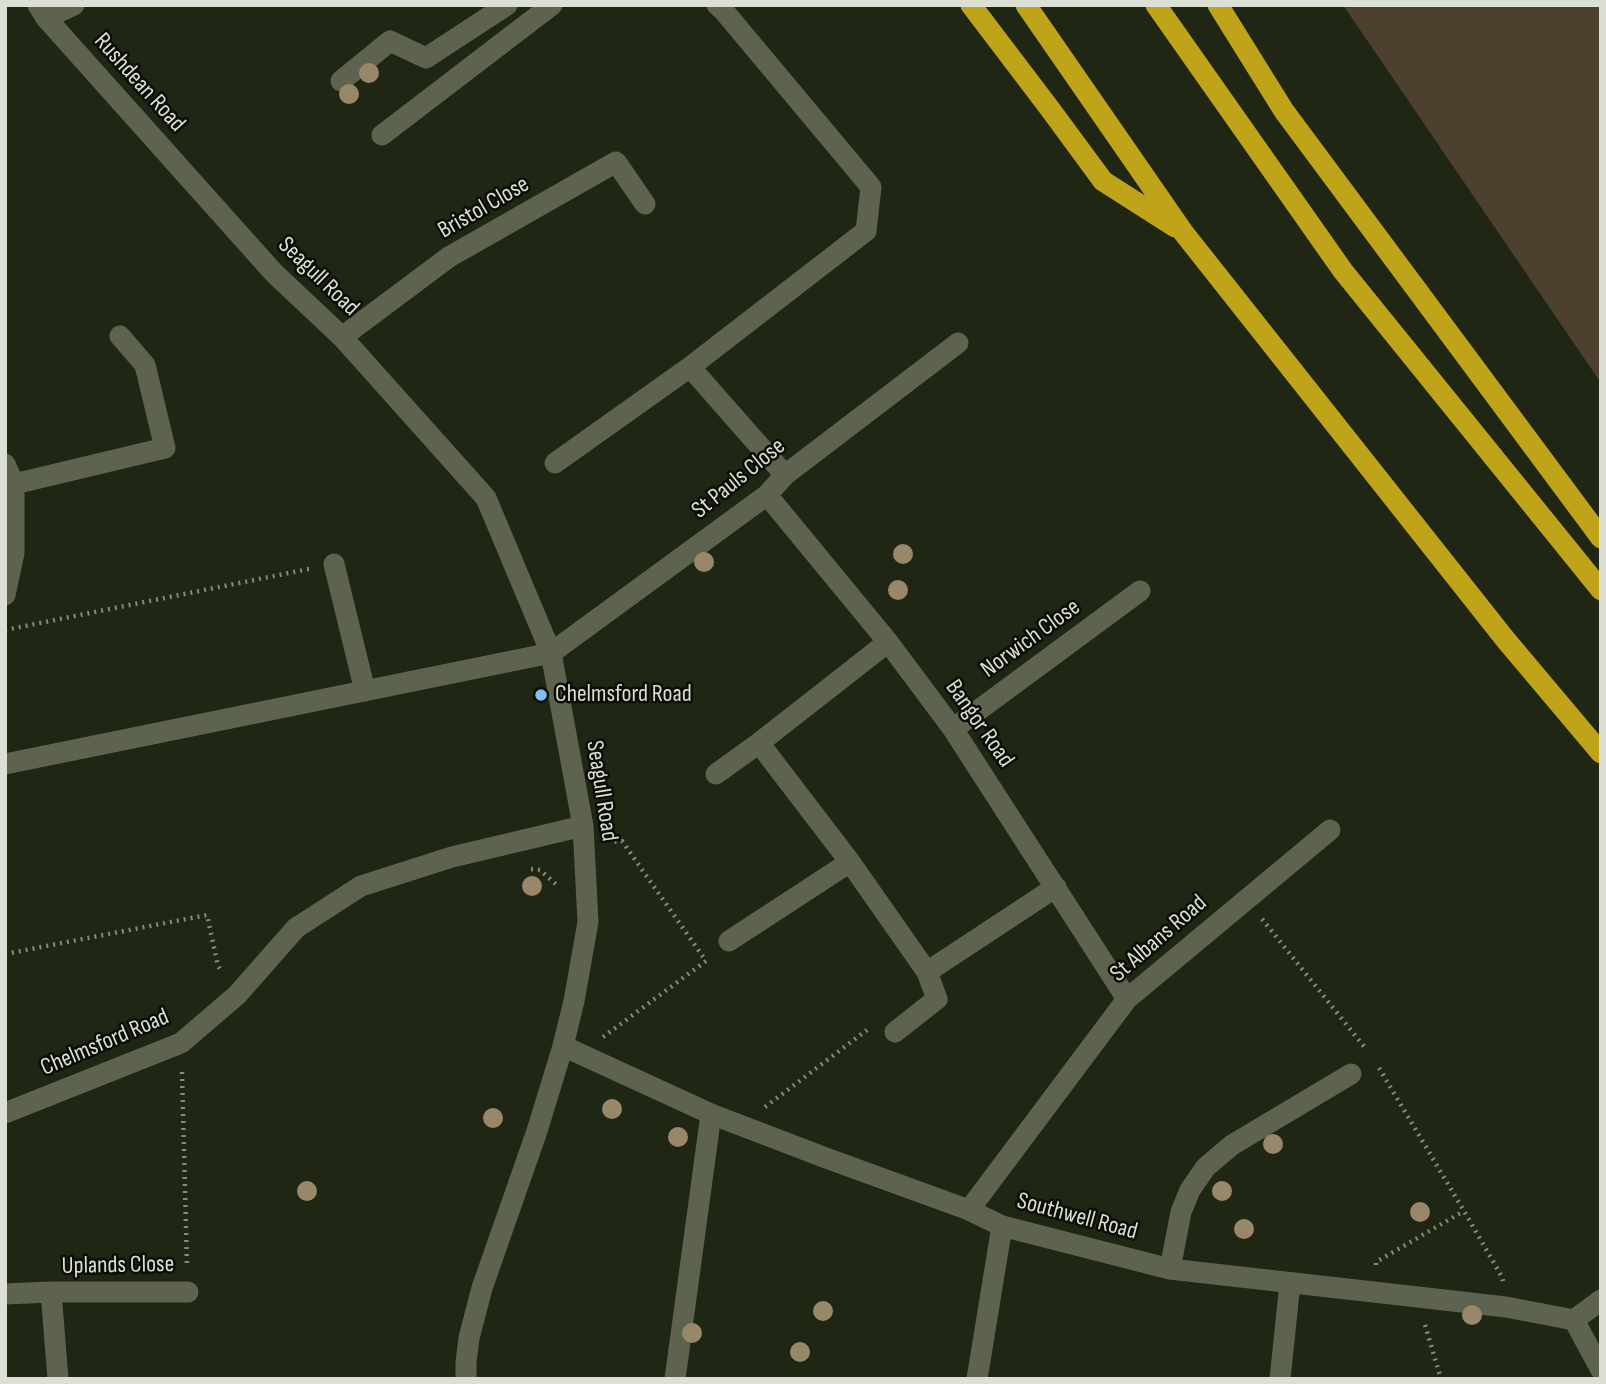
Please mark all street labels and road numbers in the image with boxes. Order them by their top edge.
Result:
street label: Rushdean Road [87,28,191,138]
street label: Bristol Close [433,170,535,246]
street label: Seagull Road [271,231,365,323]
street label: St Pauls Close [687,433,791,525]
street label: Norwich Close [976,593,1086,685]
street label: Bangor Road [938,675,1020,773]
street label: Seagull Road [579,739,623,843]
street label: St Albans Road [1105,889,1213,989]
street label: Chelmsford Road [36,1003,174,1083]
street label: Southwell Road [1014,1187,1140,1247]
street label: Uplands Close [61,1251,175,1281]

